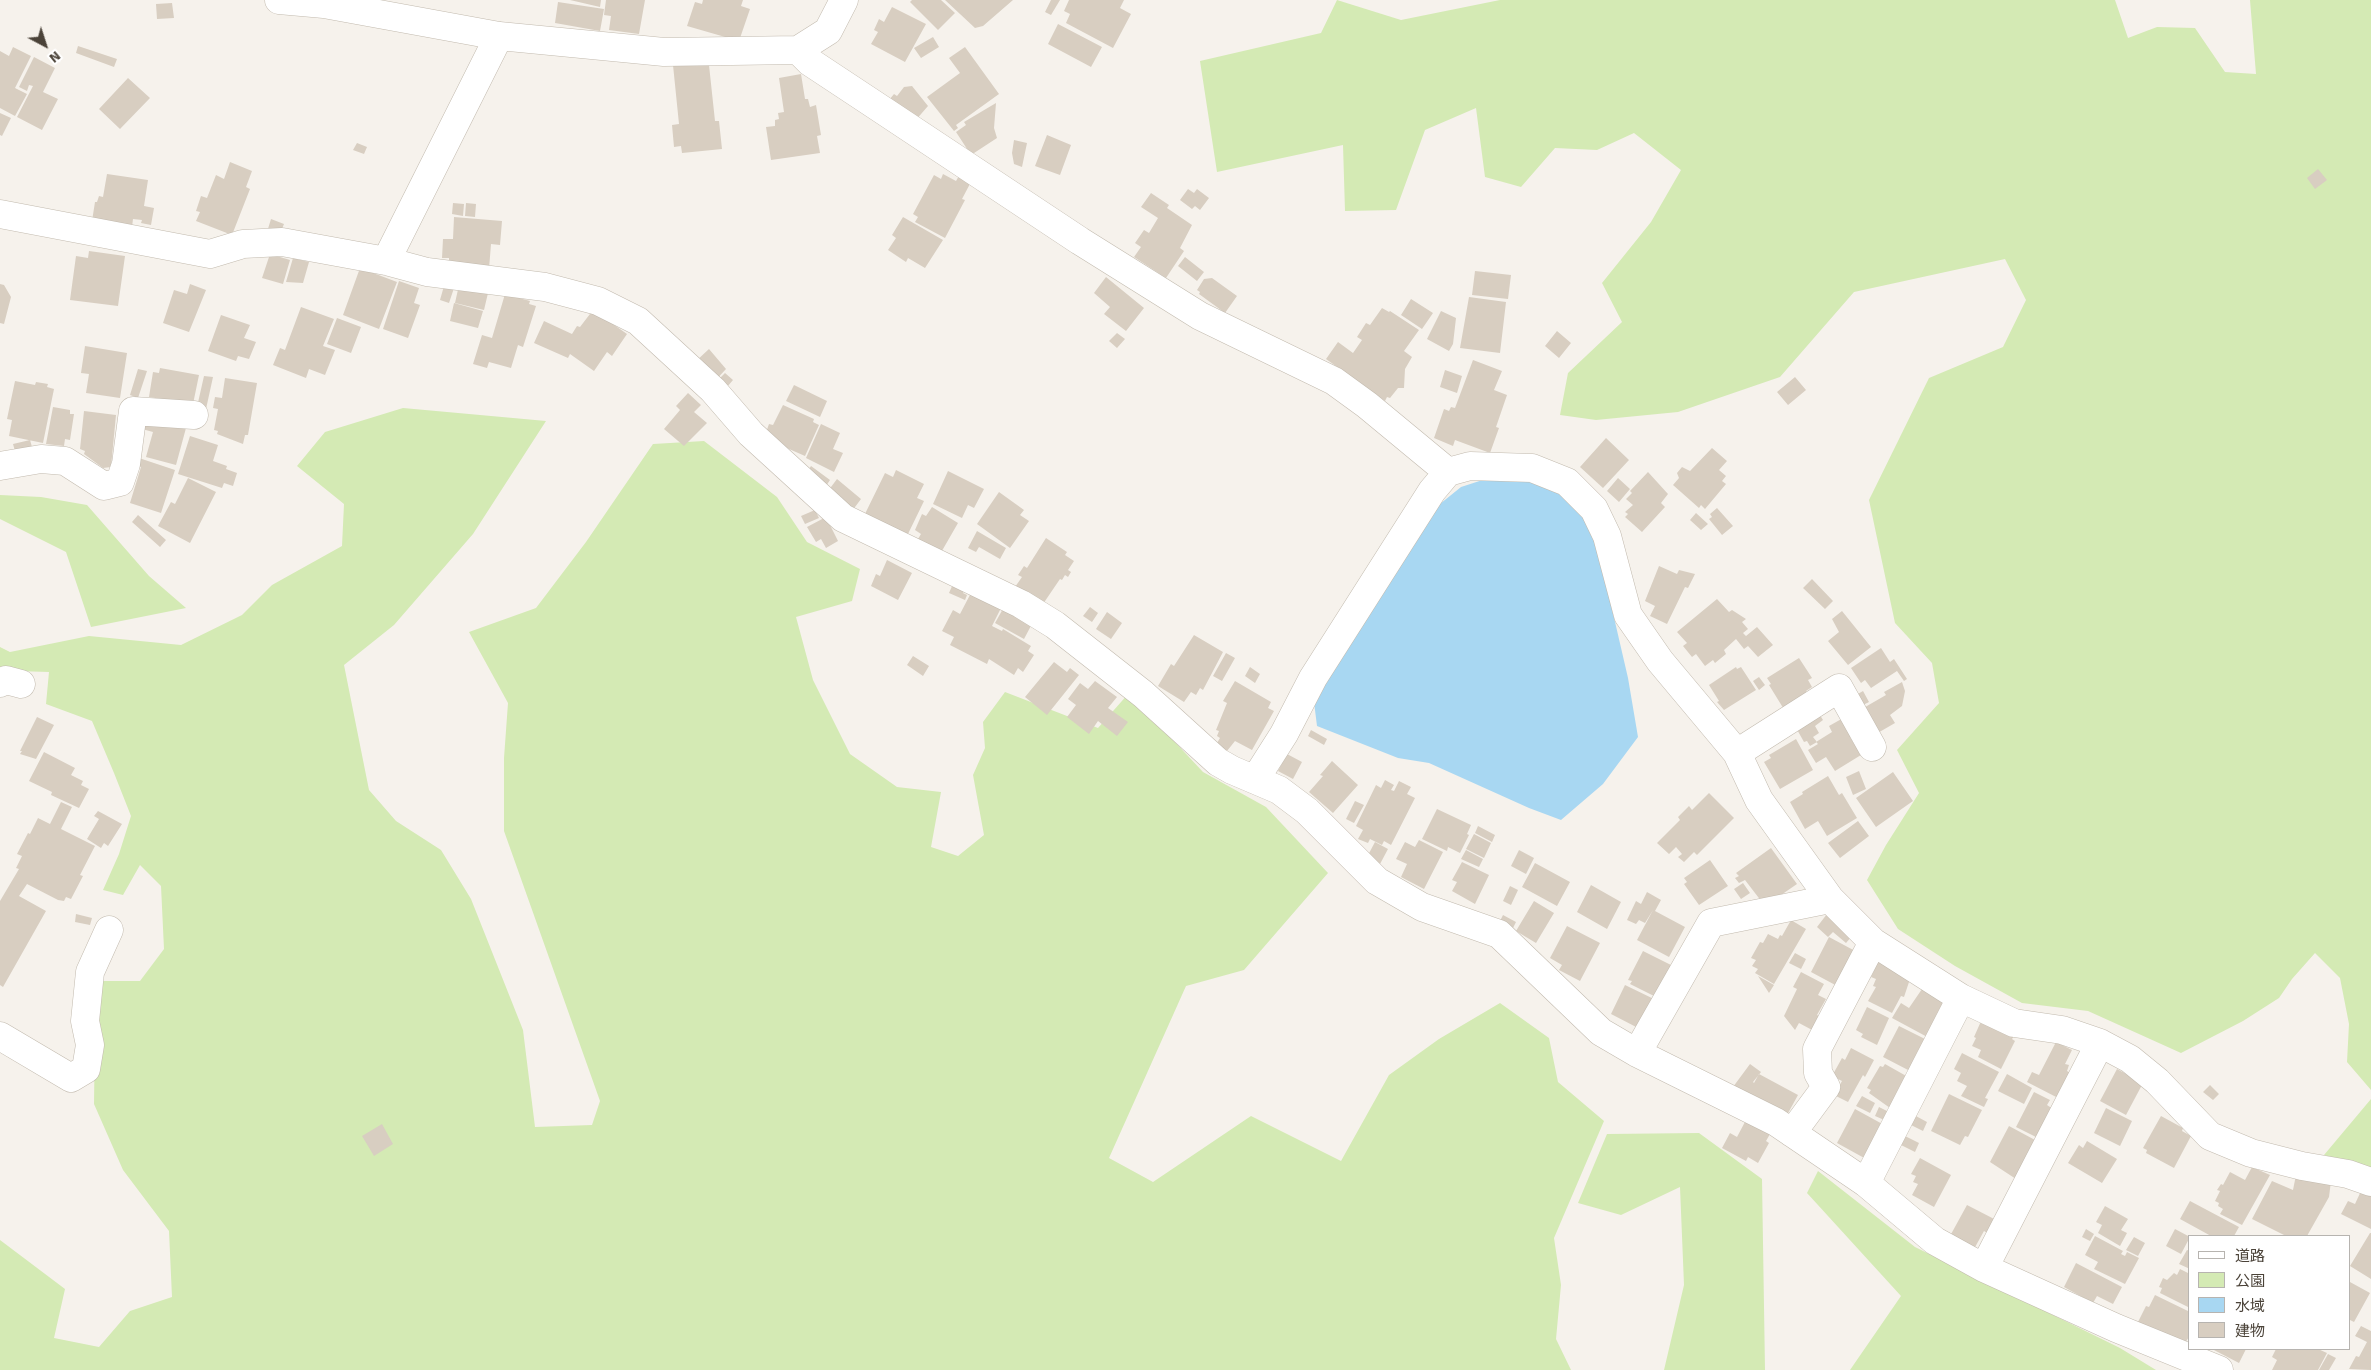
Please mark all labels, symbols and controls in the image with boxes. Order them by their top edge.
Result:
north arrow [20,20,70,70]
text: N [46,47,64,67]
legend [2188,1235,2351,1350]
text: 道路 [2235,1247,2265,1265]
text: 公園 [2235,1272,2265,1290]
text: 水域 [2235,1297,2265,1315]
text: 建物 [2235,1322,2265,1340]

